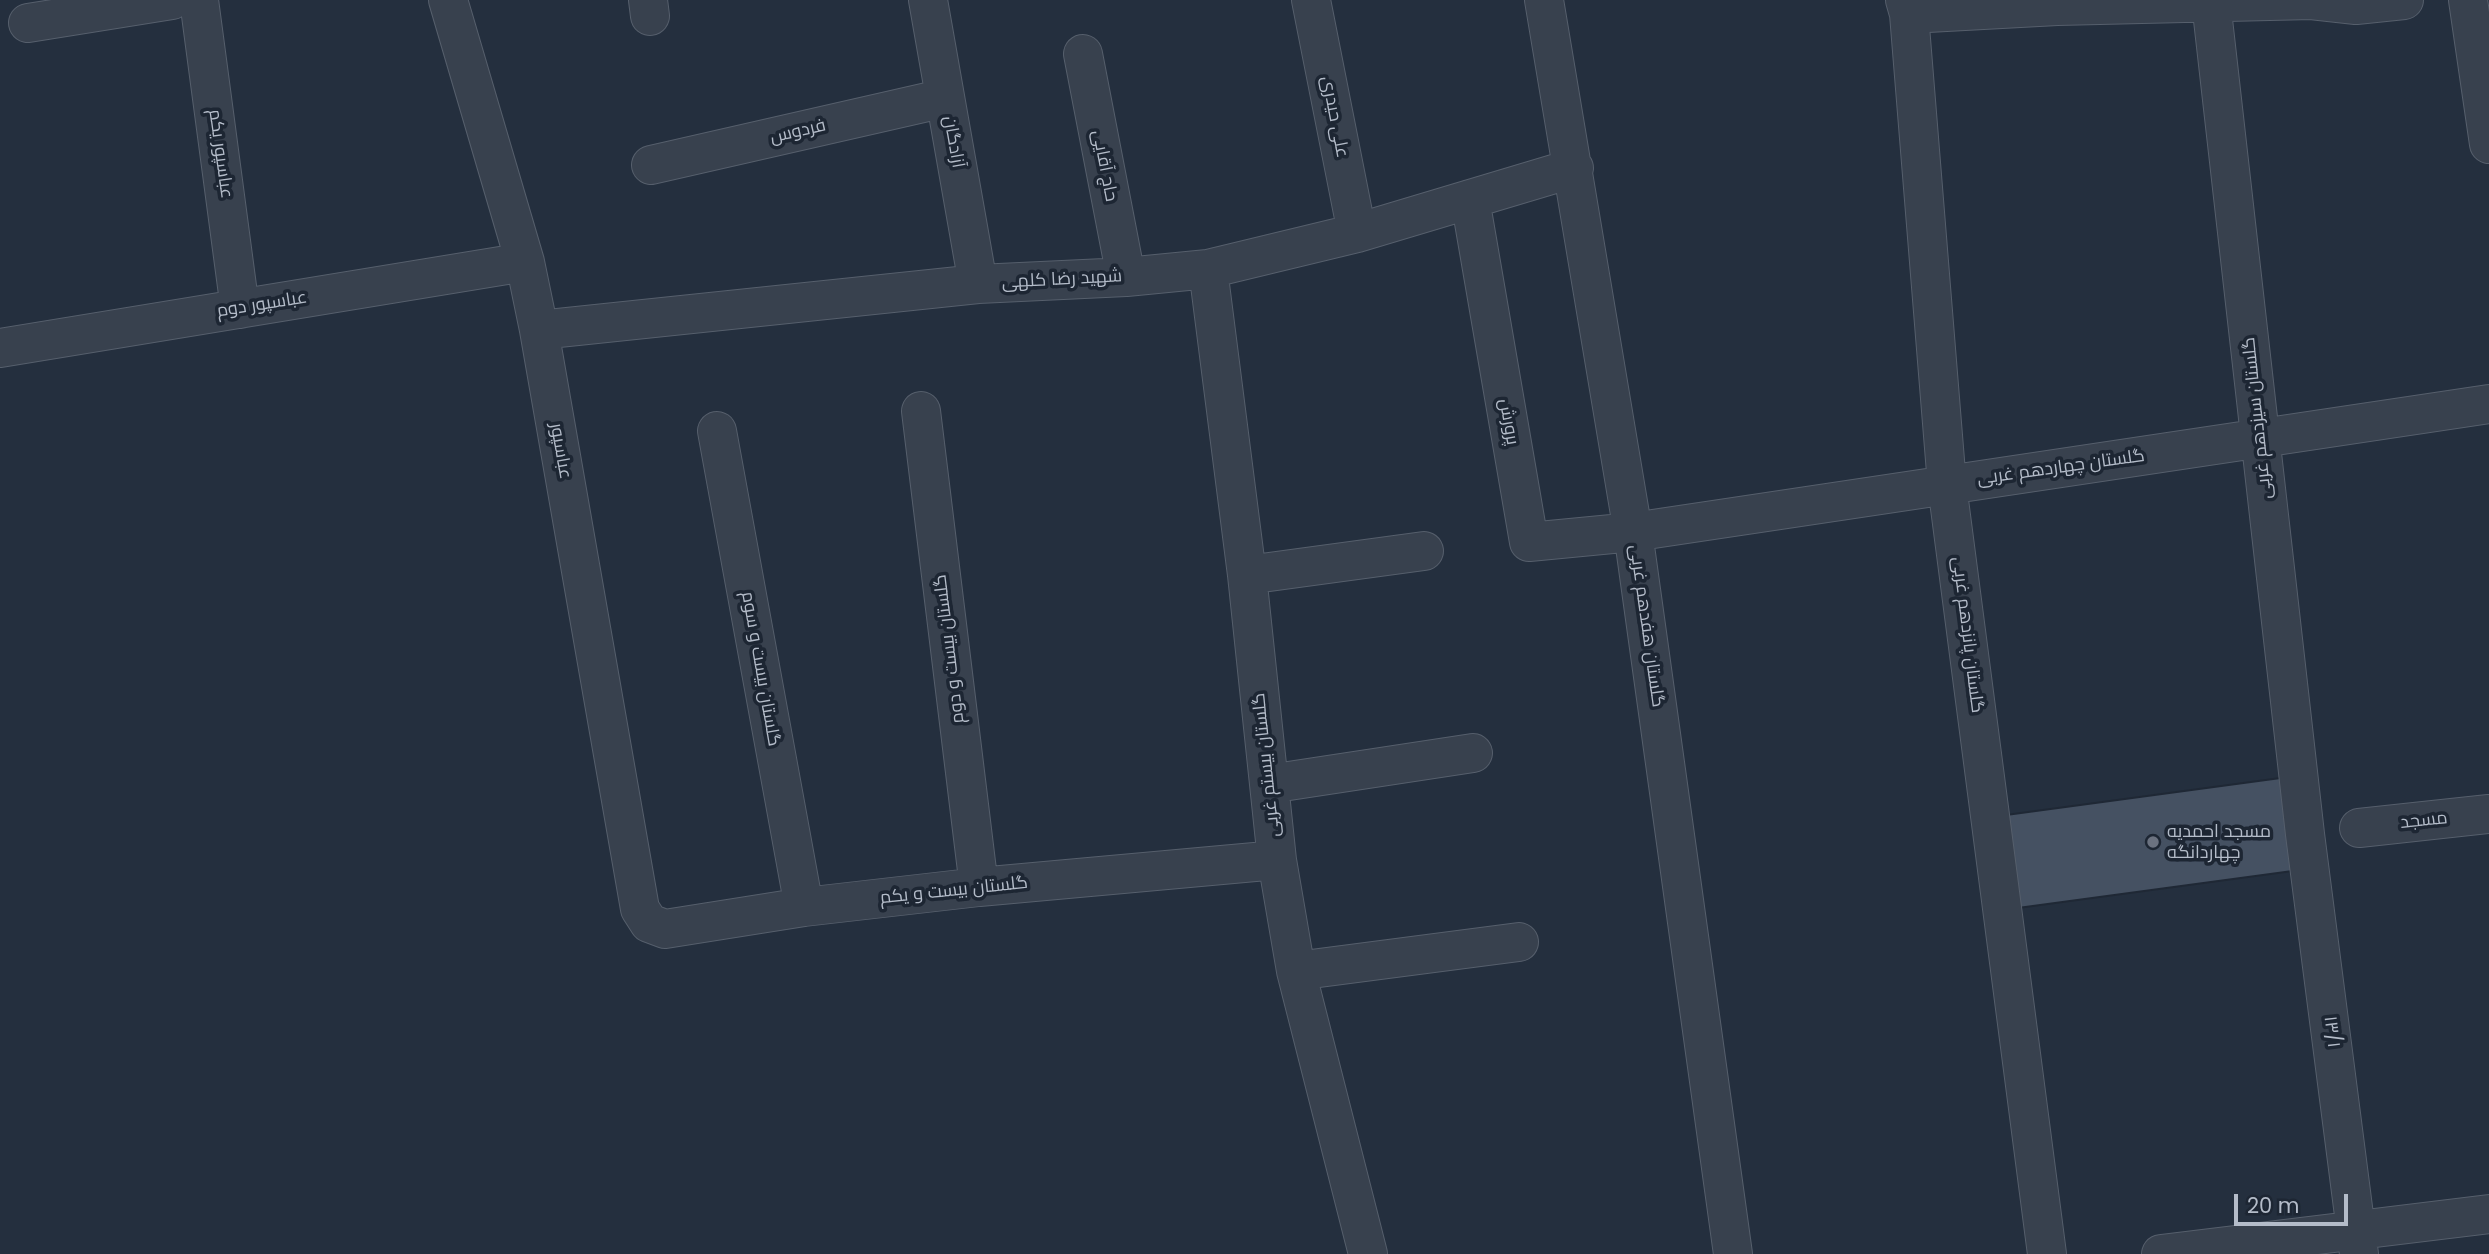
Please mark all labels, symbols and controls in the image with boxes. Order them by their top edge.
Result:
street label: علی حیدری [1316,74,1352,160]
street label: عباسپور یکم [203,108,237,200]
street label: آزادگان [938,114,968,170]
street label: فردوس [768,115,828,149]
street label: حاج آقایی [1086,128,1122,204]
street label: شهید رضا کلهی [1001,266,1123,294]
street label: عباسپور دوم [215,287,309,323]
street label: گلستان سیزدهم غربی [2239,336,2277,500]
street label: پرورش [1493,397,1523,447]
street label: عباسپور [544,421,576,481]
street label: گلستان چهاردهم غربی [1976,446,2146,490]
street label: گلستان هفدهم غربی [1624,543,1668,709]
street label: گلستان پانزدهم غربی [1947,556,1987,714]
street label: گلستان بیست و دوم [930,573,970,725]
street label: گلستان بیست و سوم [736,590,784,748]
street label: گلستان بیستم غربی [1249,692,1285,838]
street label: مسجد [2399,808,2449,834]
place label: مسجد احمدیه چهاردانگه [2167,821,2271,864]
marker: مسجد احمدیه چهاردانگه [2145,834,2161,850]
street label: گلستان بیست و یکم [879,872,1029,910]
street label: ۱۳/۱ [2318,1015,2344,1049]
scale bar [2237,1180,2351,1224]
text: 20 m [2247,1191,2300,1220]

